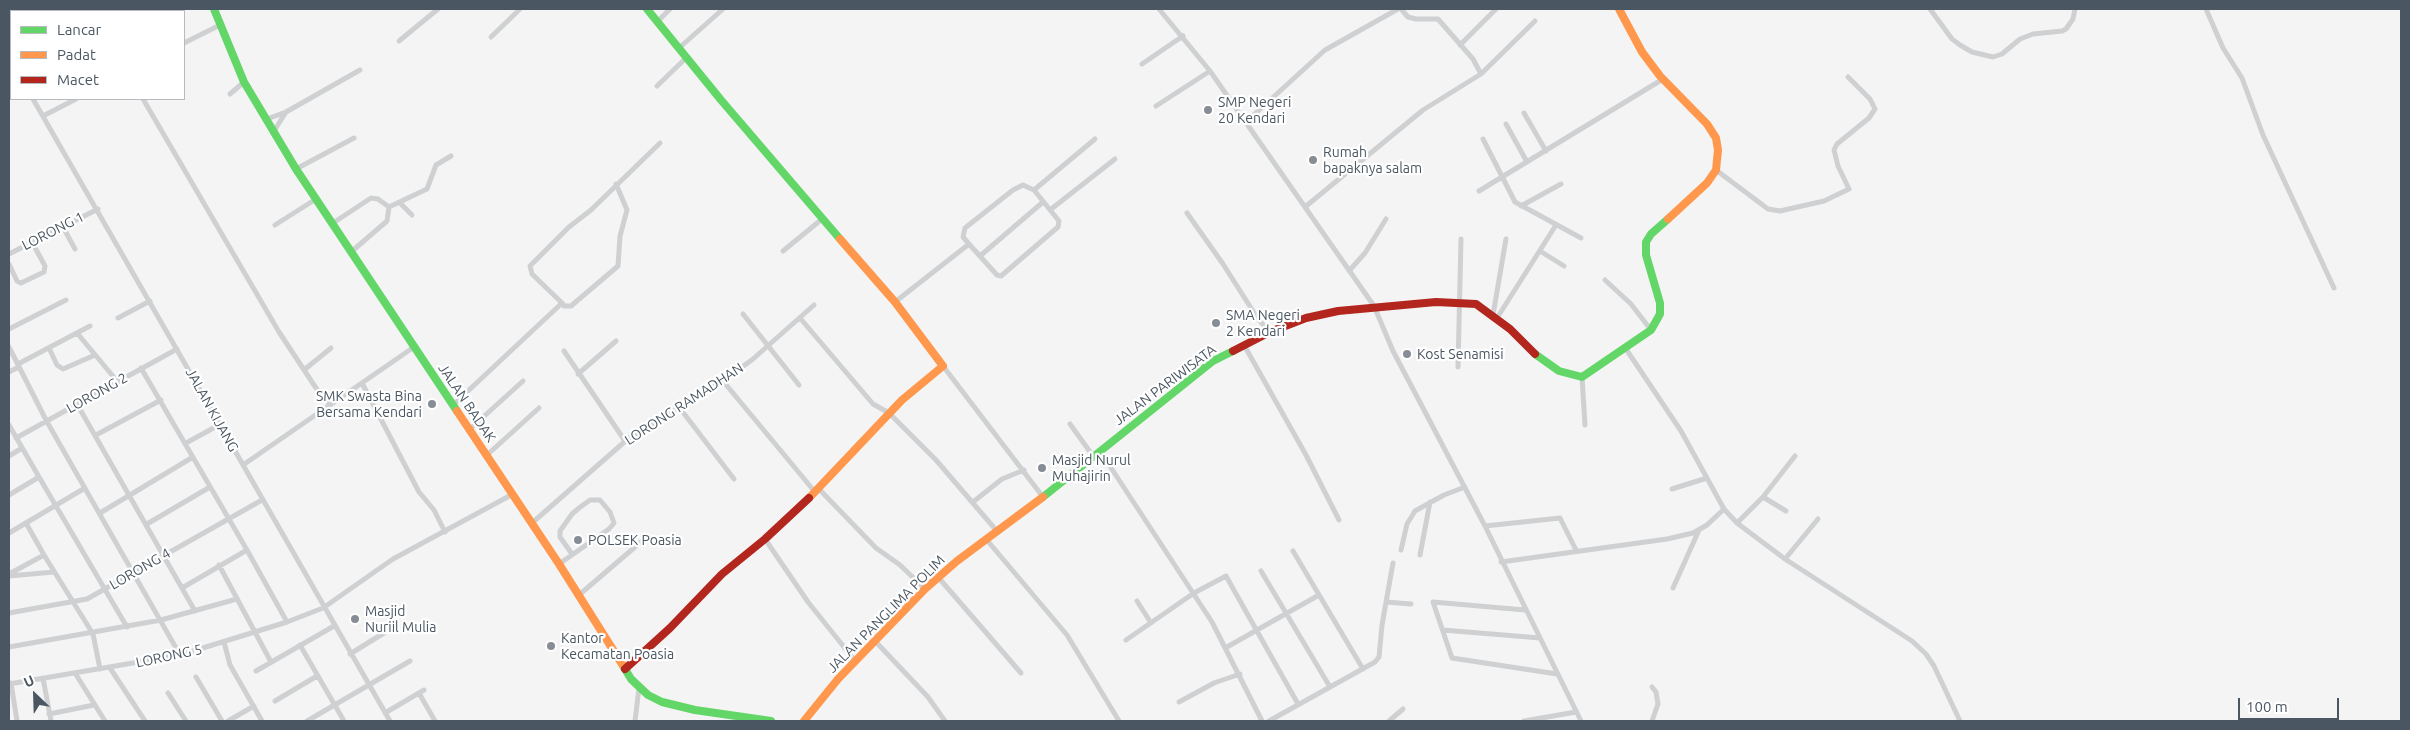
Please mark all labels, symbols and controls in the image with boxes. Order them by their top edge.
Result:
legend [10,10,185,100]
text: Lancar [57,21,101,38]
text: Padat [57,46,96,63]
text: Macet [57,71,99,88]
place label: SMP Negeri 20 Kendari [1218,94,1291,126]
marker: SMP Negeri 20 Kendari [1202,104,1214,116]
place label: Rumah bapaknya salam [1323,144,1422,176]
marker: Rumah bapaknya salam [1307,154,1319,166]
street label: LORONG 1 [19,208,87,254]
place label: SMA Negeri 2 Kendari [1226,307,1300,340]
marker: SMA Negeri 2 Kendari [1210,317,1222,329]
street label: JALAN PARIWISATA [1111,341,1219,429]
place label: Kost Senamisi [1417,346,1504,362]
marker: Kost Senamisi [1401,348,1413,360]
street label: LORONG RAMADHAN [622,359,746,449]
street label: JALAN BADAK [435,361,499,445]
street label: JALAN KIJANG [182,365,242,455]
street label: LORONG 2 [63,369,131,417]
place label: SMK Swasta Bina Bersama Kendari [316,388,422,421]
marker: SMK Swasta Bina Bersama Kendari [426,398,438,410]
place label: Masjid Nurul Muhajirin [1052,452,1131,484]
marker: Masjid Nurul Muhajirin [1036,462,1048,474]
place label: POLSEK Poasia [588,532,682,548]
marker: POLSEK Poasia [572,534,584,546]
street label: LORONG 4 [107,545,173,593]
street label: JALAN PANGLIMA POLIM [824,552,948,676]
place label: Masjid Nuriil Mulia [365,603,436,636]
marker: Masjid Nuriil Mulia [349,613,361,625]
place label: Kantor Kecamatan Poasia [561,630,674,662]
marker: Kantor Kecamatan Poasia [545,640,557,652]
street label: LORONG 5 [134,641,204,671]
north arrow [10,670,60,720]
text: U [21,672,37,691]
scale bar [2240,688,2341,720]
text: 100 m [2246,698,2288,715]

